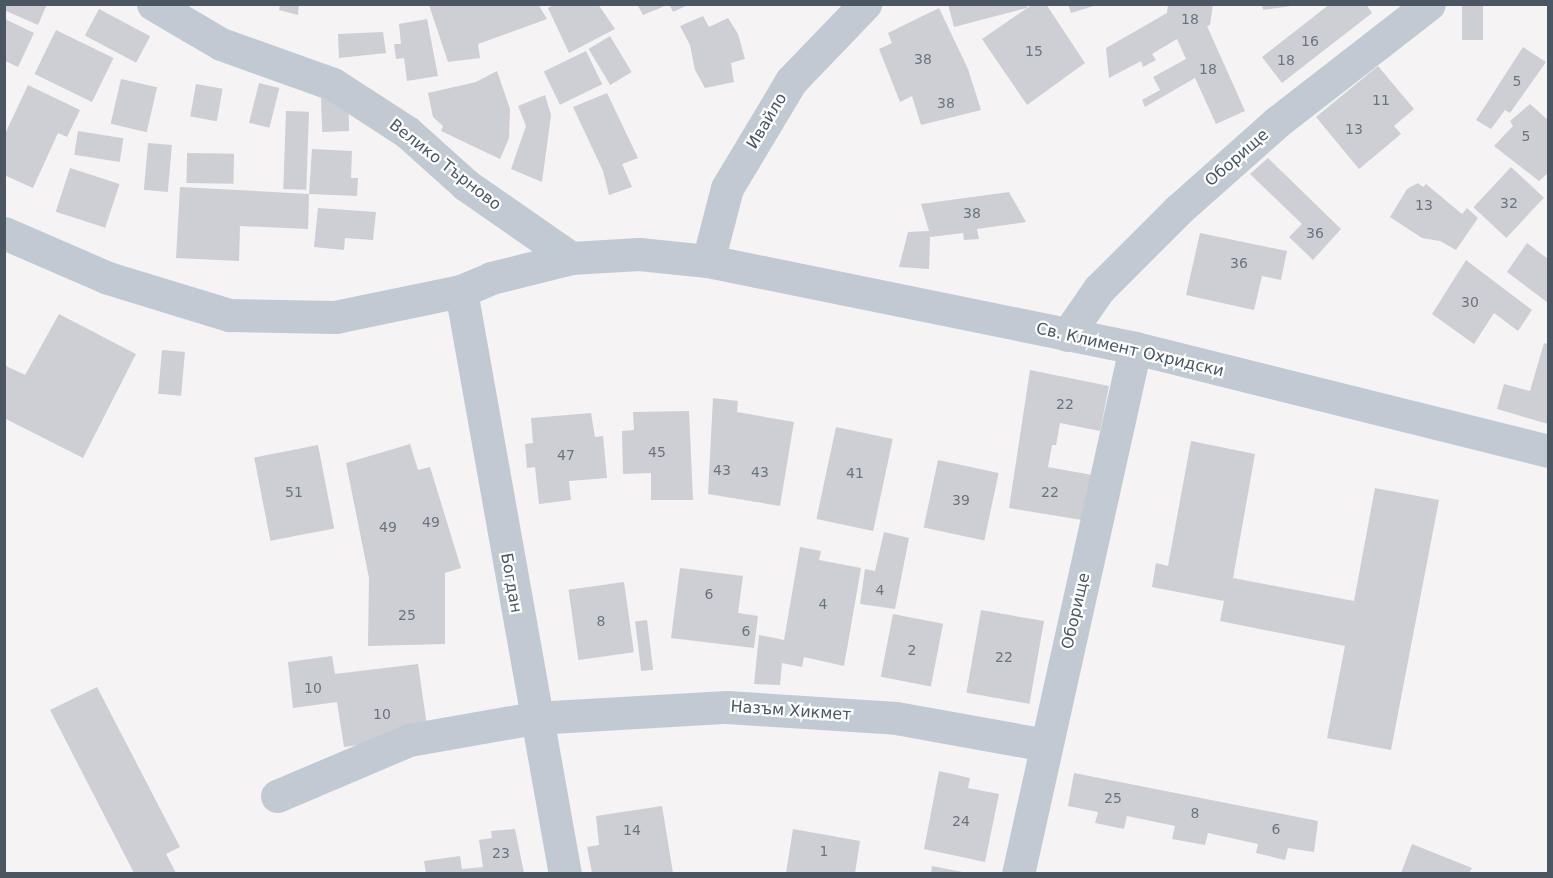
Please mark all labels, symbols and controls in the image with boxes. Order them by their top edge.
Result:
house number: 18 [1181,11,1199,27]
house number: 16 [1301,33,1319,49]
house number: 15 [1025,43,1043,59]
house number: 38 [914,51,932,67]
house number: 18 [1277,52,1295,68]
house number: 18 [1199,61,1217,77]
house number: 5 [1513,73,1521,89]
street label: Ивайло [743,90,791,152]
house number: 11 [1372,92,1390,108]
house number: 38 [937,95,955,111]
street label: Велико Търново [385,115,505,215]
house number: 13 [1345,121,1363,137]
street label: Оборище [1201,125,1273,191]
house number: 5 [1522,128,1530,144]
house number: 32 [1500,195,1518,211]
house number: 13 [1415,197,1433,213]
house number: 38 [963,205,981,221]
house number: 36 [1306,225,1324,241]
house number: 36 [1230,255,1248,271]
house number: 30 [1461,294,1479,310]
street label: Св. Климент Охридски [1034,319,1226,381]
house number: 22 [1056,396,1074,412]
house number: 45 [648,444,666,460]
house number: 47 [557,447,575,463]
house number: 43 [713,462,731,478]
house number: 43 [751,464,769,480]
house number: 41 [846,465,864,481]
house number: 51 [285,484,303,500]
house number: 22 [1041,484,1059,500]
house number: 39 [952,492,970,508]
house number: 49 [422,514,440,530]
house number: 49 [379,519,397,535]
street label: Богдан [496,552,526,614]
street label: Оборище [1058,571,1094,651]
house number: 4 [876,582,884,598]
house number: 6 [705,586,713,602]
house number: 4 [819,596,827,612]
house number: 25 [398,607,416,623]
house number: 8 [597,613,605,629]
house number: 6 [742,623,750,639]
house number: 2 [908,642,916,658]
house number: 22 [995,649,1013,665]
house number: 10 [304,680,322,696]
street label: Назъм Хикмет [730,697,852,725]
house number: 10 [373,706,391,722]
house number: 25 [1104,790,1122,806]
house number: 8 [1191,805,1199,821]
house number: 24 [952,813,970,829]
house number: 6 [1272,821,1280,837]
house number: 14 [623,822,641,838]
house number: 1 [820,843,828,859]
house number: 23 [492,845,510,861]

